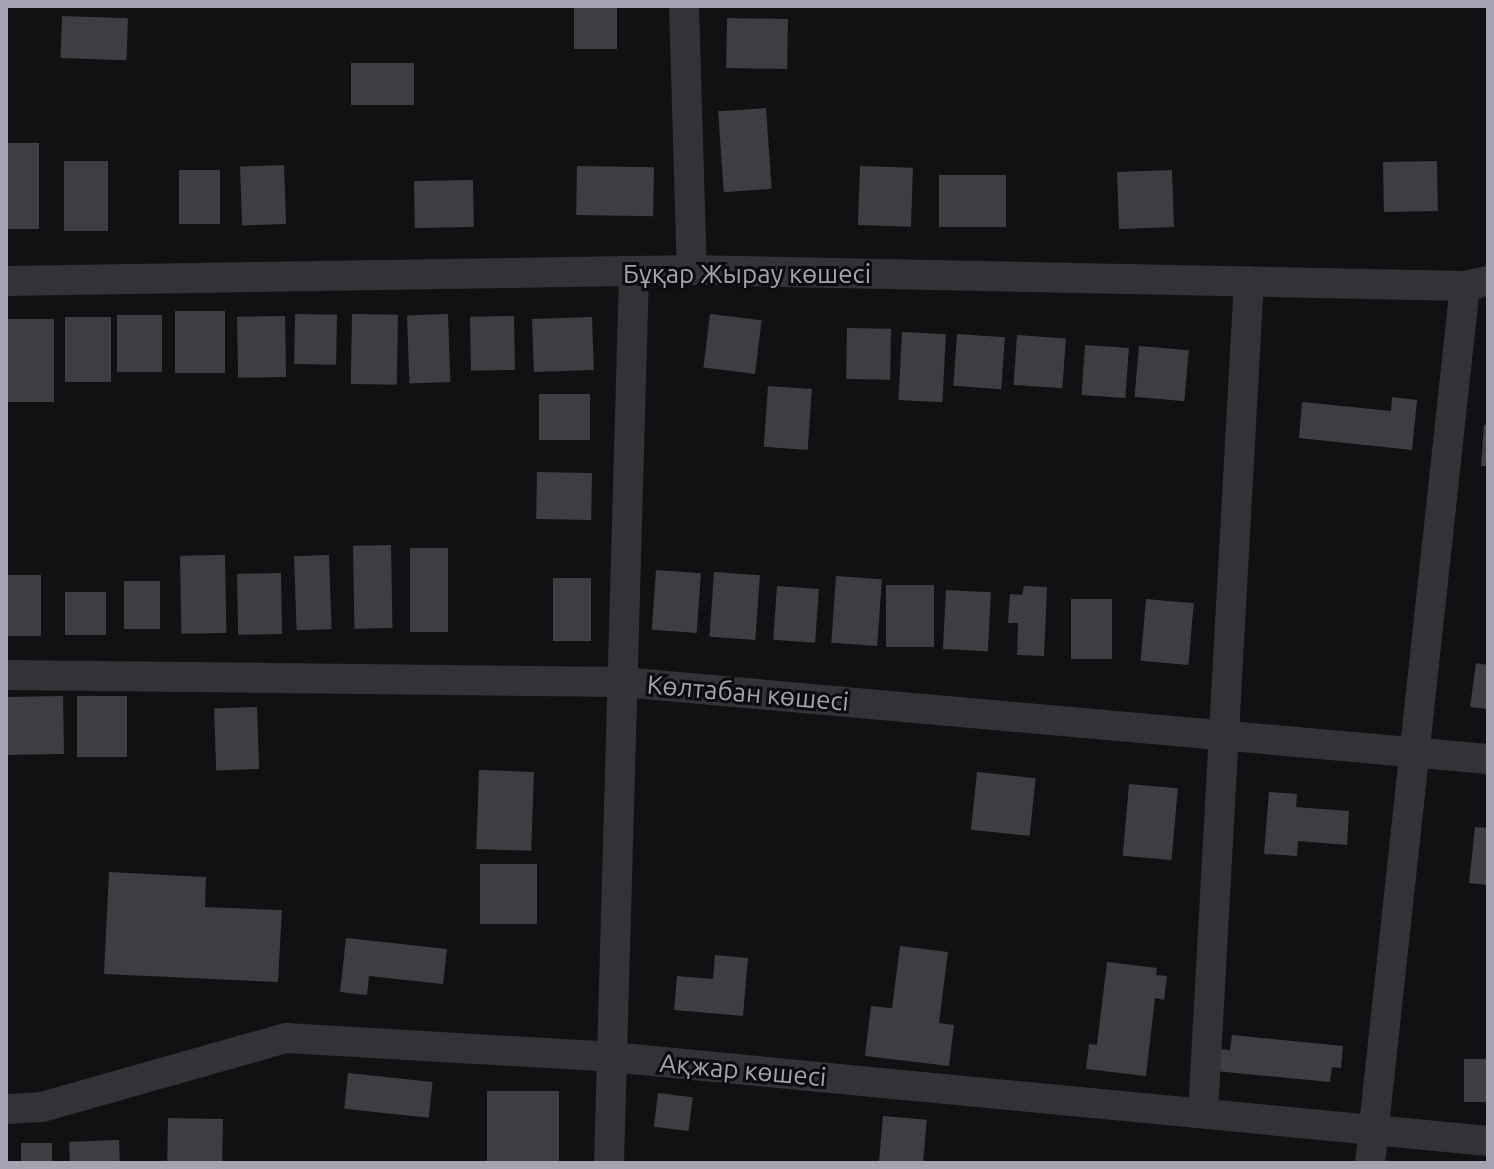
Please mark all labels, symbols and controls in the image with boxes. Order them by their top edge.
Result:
street label: Бұқар Жырау көшесі [623,258,871,290]
street label: Көлтабан көшесі [646,669,850,717]
street label: Ақжар көшесі [658,1047,828,1093]

